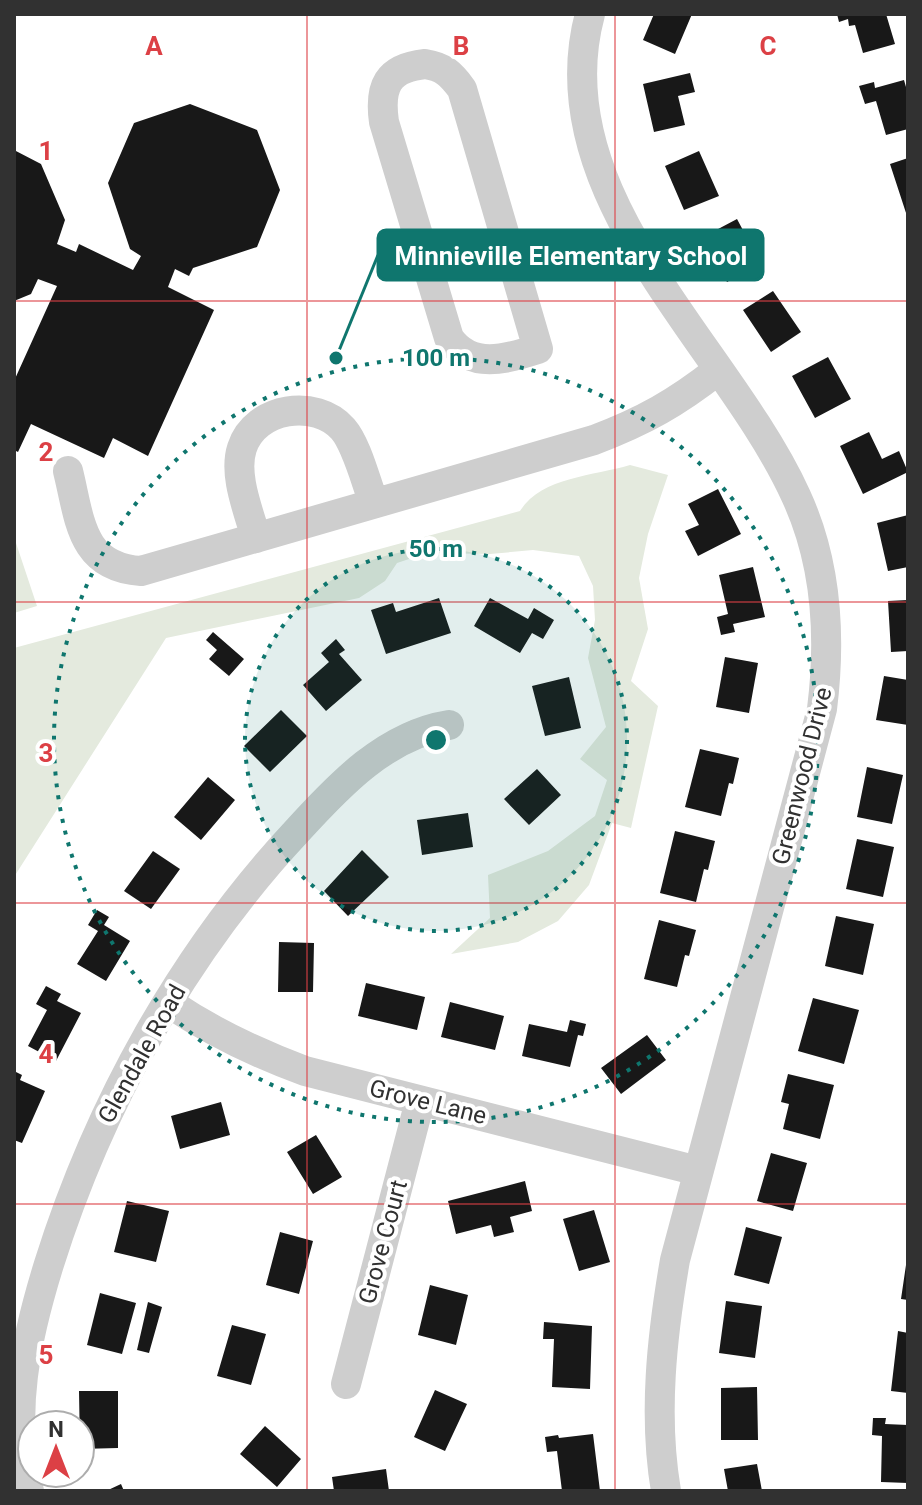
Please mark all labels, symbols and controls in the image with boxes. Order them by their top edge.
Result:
text: A [145,31,163,61]
text: B [453,31,469,61]
text: C [759,31,777,61]
text: 1 [39,136,53,166]
callout: Minnieville Elementary School [378,230,763,280]
text: Minnieville Elementary School [395,241,747,271]
text: 100 m [402,344,470,372]
text: 2 [39,437,53,467]
text: 50 m [409,535,463,563]
street label: Greenwood Drive [766,684,838,868]
centre of rings [422,726,450,754]
text: 3 [39,738,53,768]
street label: Glendale Road [92,980,192,1128]
text: 4 [39,1039,54,1069]
street label: Grove Lane [366,1074,490,1130]
street label: Grove Court [353,1177,413,1307]
text: 5 [39,1340,53,1370]
north arrow [16,1409,96,1489]
text: N [48,1417,64,1442]

